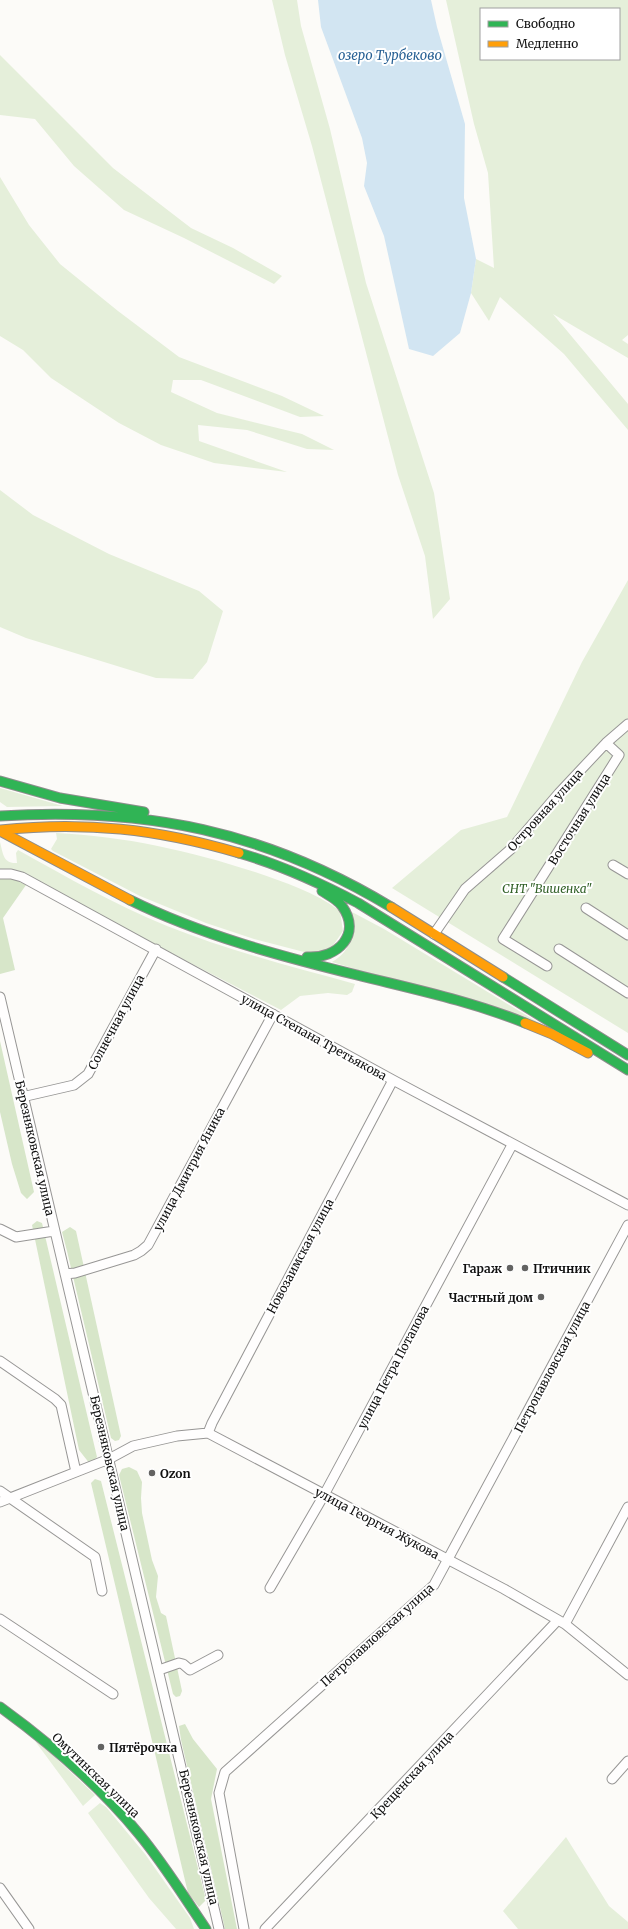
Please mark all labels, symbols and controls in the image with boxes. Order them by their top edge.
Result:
legend [480,8,620,60]
text: Свободно [516,16,575,31]
text: Медленно [516,36,578,51]
water label: озеро Турбеково [338,47,442,64]
street label: Островная улица [504,765,586,854]
street label: Восточная улица [545,770,614,868]
park label: СНТ "Вишенка" [502,881,592,896]
street label: Солнечная улица [85,971,148,1072]
street label: улица Степана Третьякова [239,991,390,1084]
street label: Березняковская улица [12,1079,58,1218]
street label: улица Дмитрия Яника [150,1104,228,1233]
street label: Новозаимская улица [263,1195,337,1316]
place label: Гараж [462,1261,503,1276]
place label: Птичник [533,1261,591,1276]
marker: Гараж [505,1263,515,1273]
marker: Птичник [520,1263,530,1273]
place label: Частный дом [449,1290,533,1305]
marker: Частный дом [536,1292,546,1302]
street label: Петропавловская улица [511,1298,593,1436]
street label: улица Петра Потапова [354,1302,432,1431]
street label: Березняковская улица [87,1394,133,1533]
place label: Ozon [160,1466,191,1481]
marker: Ozon [147,1468,157,1478]
street label: улица Георгия Жукова [312,1484,442,1562]
street label: Петропавловская улица [317,1580,437,1690]
street label: Крещенская улица [367,1727,457,1822]
street label: Омутинская улица [49,1729,143,1821]
place label: Пятёрочка [109,1740,178,1755]
marker: Пятёрочка [96,1742,106,1752]
street label: Березняковская улица [176,1768,222,1907]

